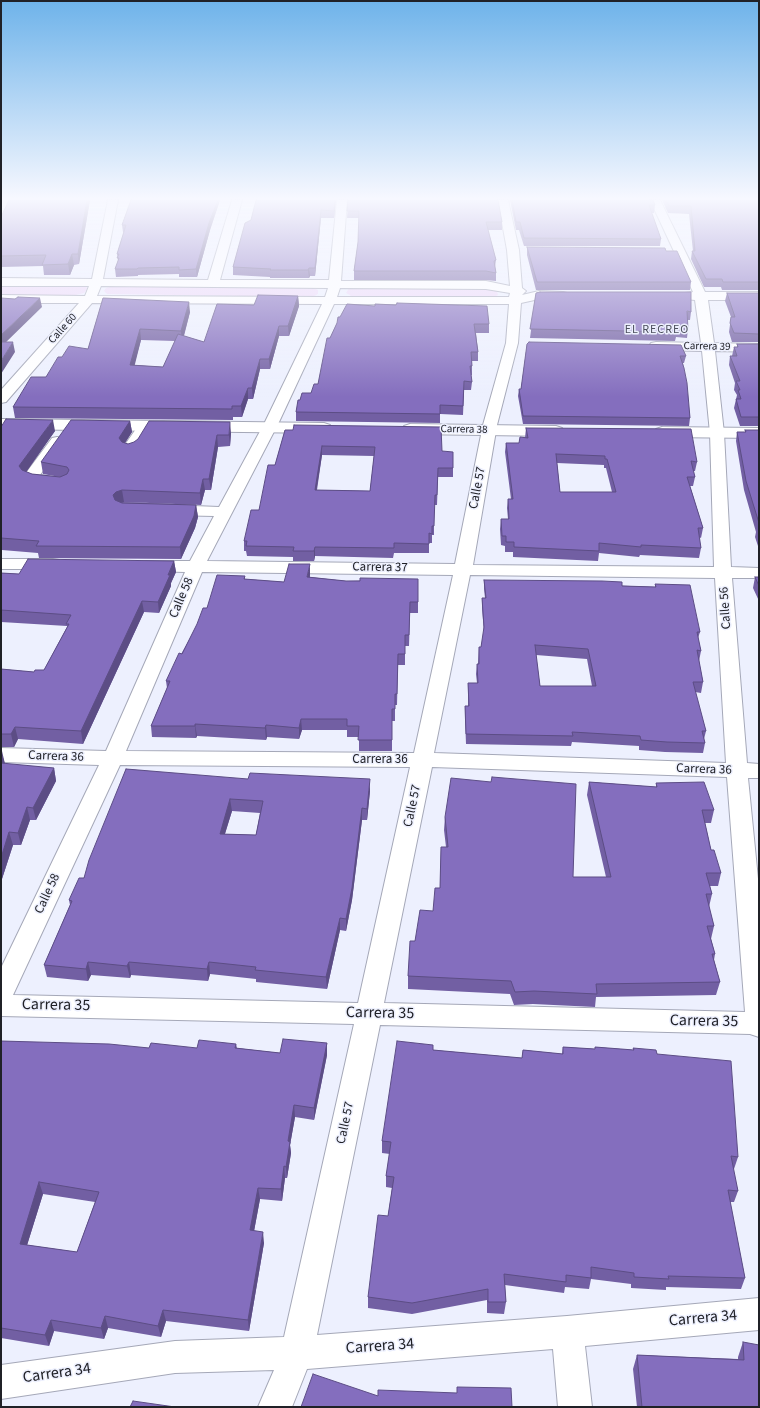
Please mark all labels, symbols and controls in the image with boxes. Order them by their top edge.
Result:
street label: Calle 60 [46,311,80,347]
district label: EL RECREO [625,323,689,337]
street label: Carrera 39 [683,340,731,354]
street label: Carrera 38 [440,423,488,437]
street label: Calle 57 [466,466,490,510]
street label: Carrera 37 [352,560,408,576]
street label: Calle 58 [167,575,197,621]
street label: Calle 56 [717,586,735,630]
street label: Carrera 36 [28,748,84,766]
street label: Carrera 36 [352,752,408,768]
street label: Carrera 36 [676,761,732,779]
street label: Calle 57 [401,784,425,828]
street label: Calle 58 [32,871,64,917]
street label: Carrera 35 [22,996,90,1016]
street label: Carrera 35 [346,1004,414,1024]
street label: Carrera 35 [670,1012,738,1032]
street label: Calle 57 [334,1101,358,1145]
street label: Carrera 34 [668,1306,738,1332]
street label: Carrera 34 [345,1335,415,1359]
street label: Carrera 34 [22,1360,92,1388]

